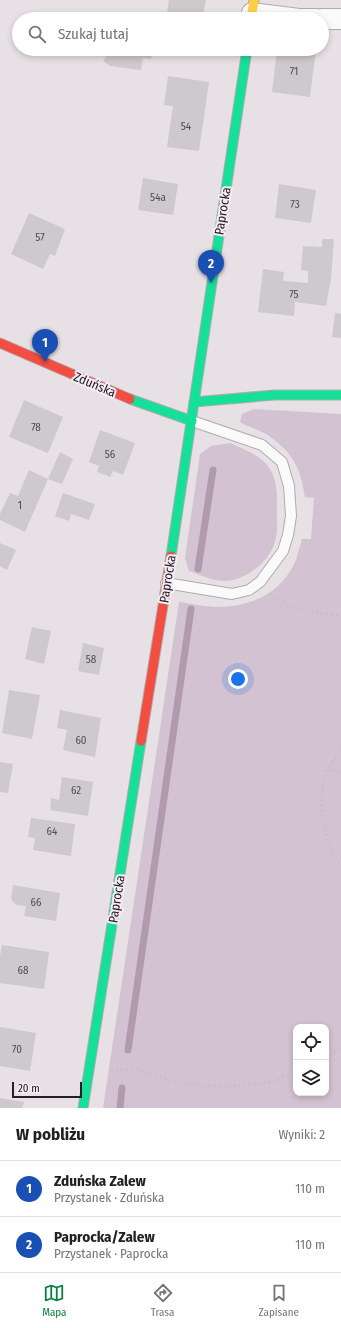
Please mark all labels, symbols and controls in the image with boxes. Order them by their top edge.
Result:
search box [12,12,329,56]
icon: search [26,23,48,45]
text: Szukaj tutaj [58,25,129,43]
house number: 71 [290,65,298,78]
house number: 54 [181,120,192,133]
street label: Paprocka [211,186,234,236]
house number: 54a [150,191,166,204]
house number: 73 [290,198,300,211]
house number: 57 [35,231,45,244]
pin: 2 [198,250,224,283]
house number: 75 [289,288,299,301]
pin: 1 [32,329,58,362]
street label: Zduńska [72,369,118,400]
house number: 78 [31,421,41,434]
house number: 56 [105,448,116,461]
house number: 1 [18,499,22,512]
street label: Paprocka [156,554,179,604]
house number: 58 [86,653,97,666]
your location [228,669,248,689]
house number: 60 [75,734,87,747]
house number: 62 [71,784,81,797]
house number: 64 [47,825,58,838]
street label: Paprocka [105,874,128,924]
house number: 66 [31,896,42,909]
house number: 68 [18,964,29,977]
map controls [293,1024,329,1096]
button: locate [293,1024,329,1060]
house number: 70 [12,1043,22,1056]
button: layers [293,1060,329,1096]
scale bar [12,1080,82,1099]
text: 20 m [18,1082,40,1095]
text: W pobliżu [16,1124,85,1145]
text: Wyniki: 2 [278,1127,325,1142]
text: Zduńska Zalew [54,1172,146,1190]
text: 1 [26,1181,32,1196]
text: 110 m [295,1181,325,1196]
text: Przystanek · Zduńska [54,1190,164,1205]
text: Paprocka/Zalew [54,1228,155,1246]
text: 2 [26,1237,32,1252]
text: 110 m [295,1237,325,1252]
text: Przystanek · Paprocka [54,1246,168,1261]
tab: Mapa [42,1282,66,1319]
tab: Trasa [151,1282,174,1319]
tab: Zapisane [259,1282,299,1319]

